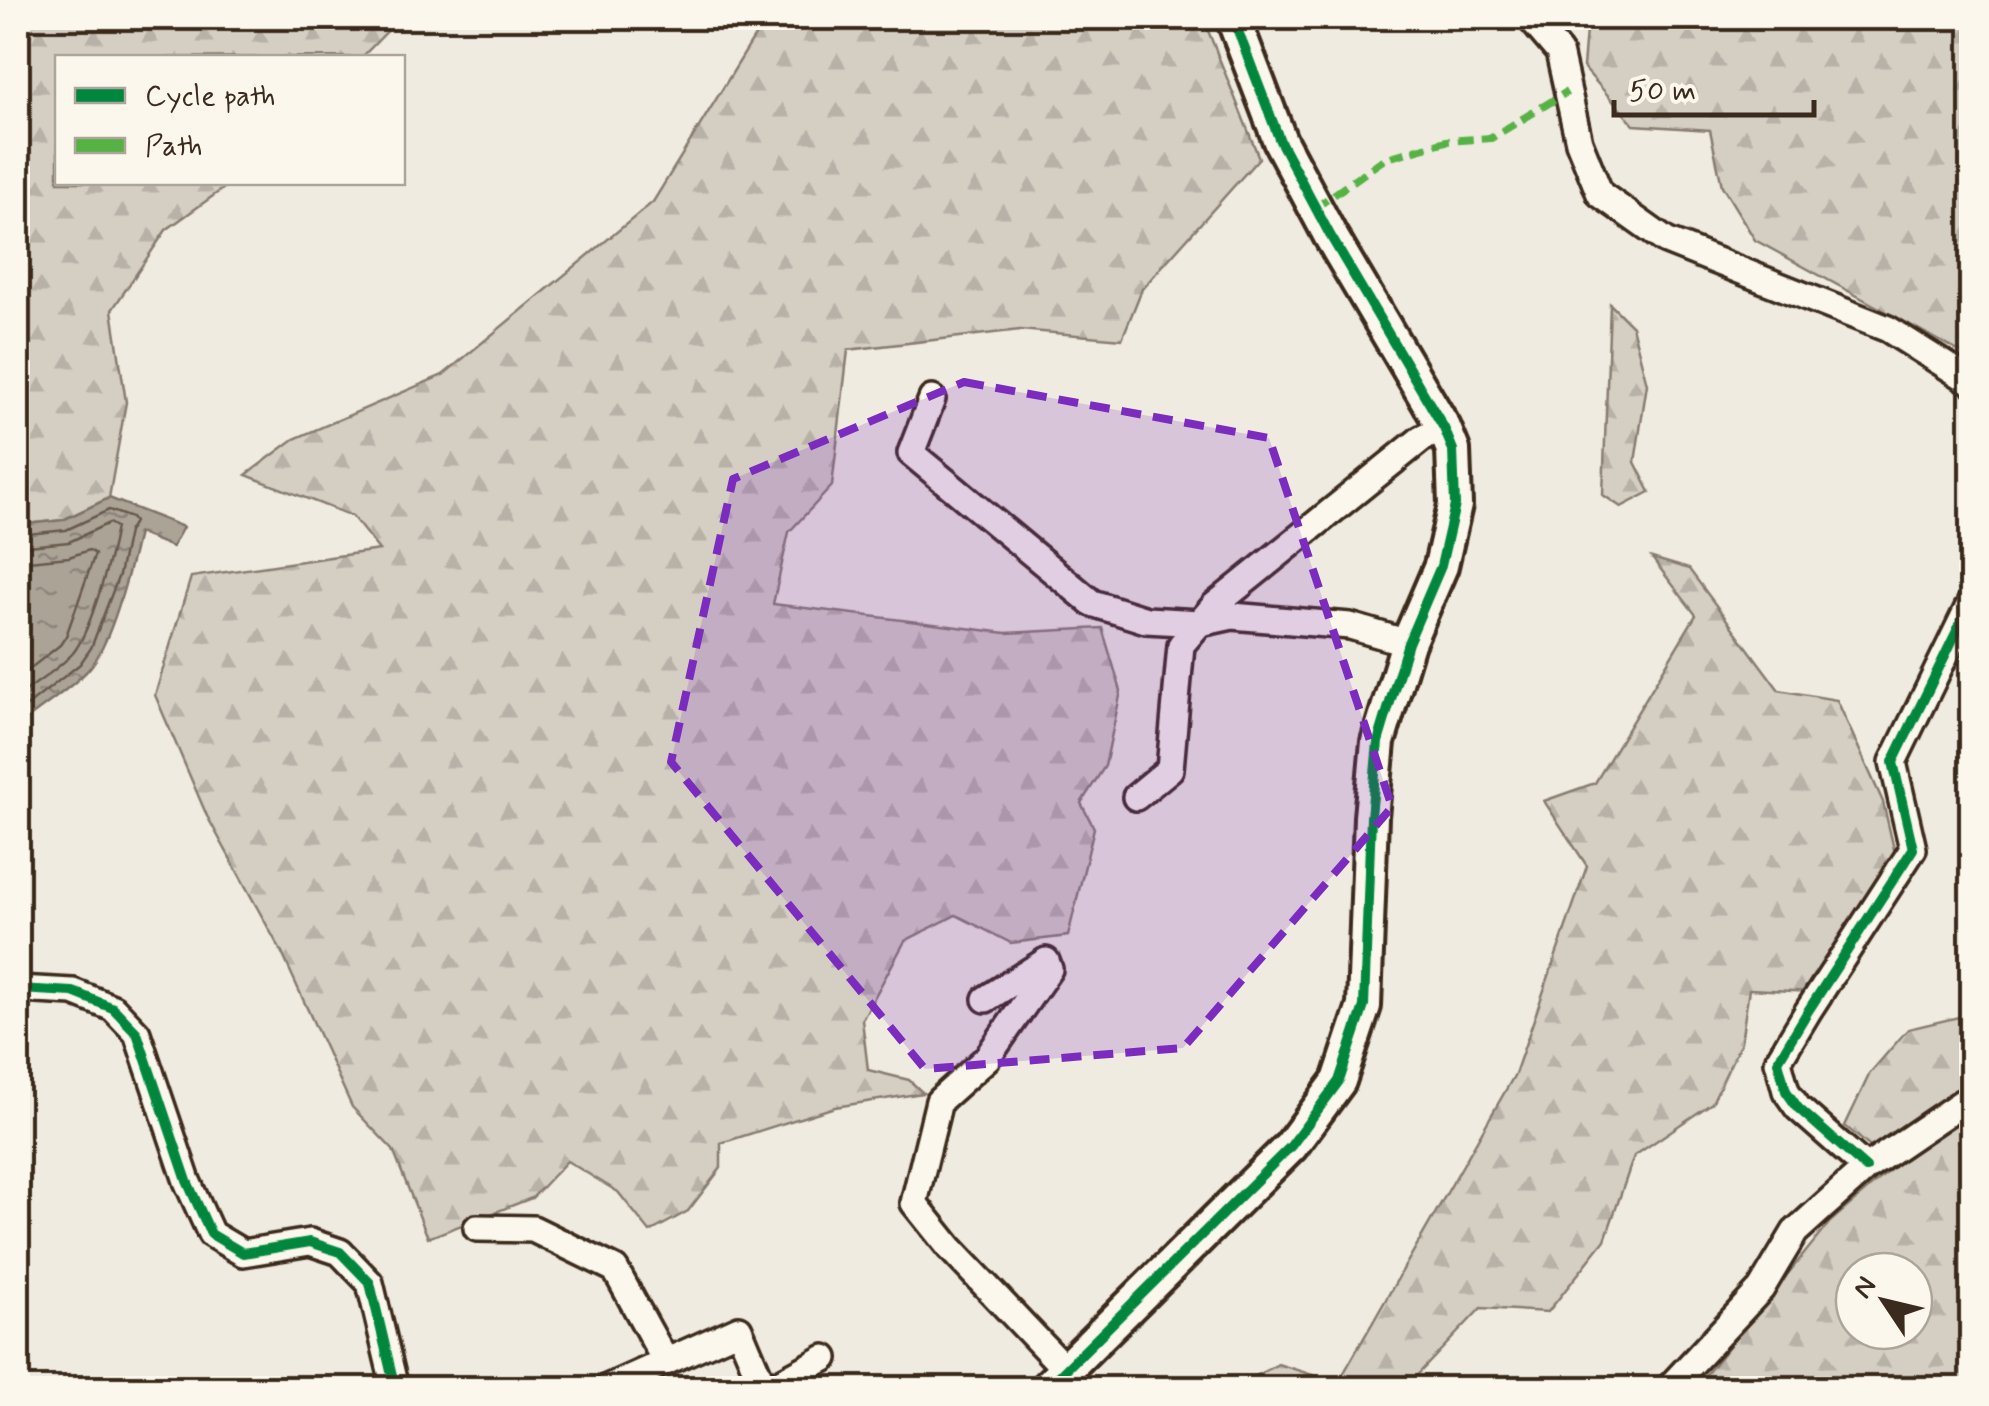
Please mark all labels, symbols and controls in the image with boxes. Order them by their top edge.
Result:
legend [55,55,405,185]
scale bar [1614,55,1814,117]
text: 50 m [1629,72,1696,111]
text: Cycle path [145,77,276,116]
text: Path [145,127,203,166]
north arrow [1834,1251,1934,1351]
text: N [1845,1270,1886,1306]

